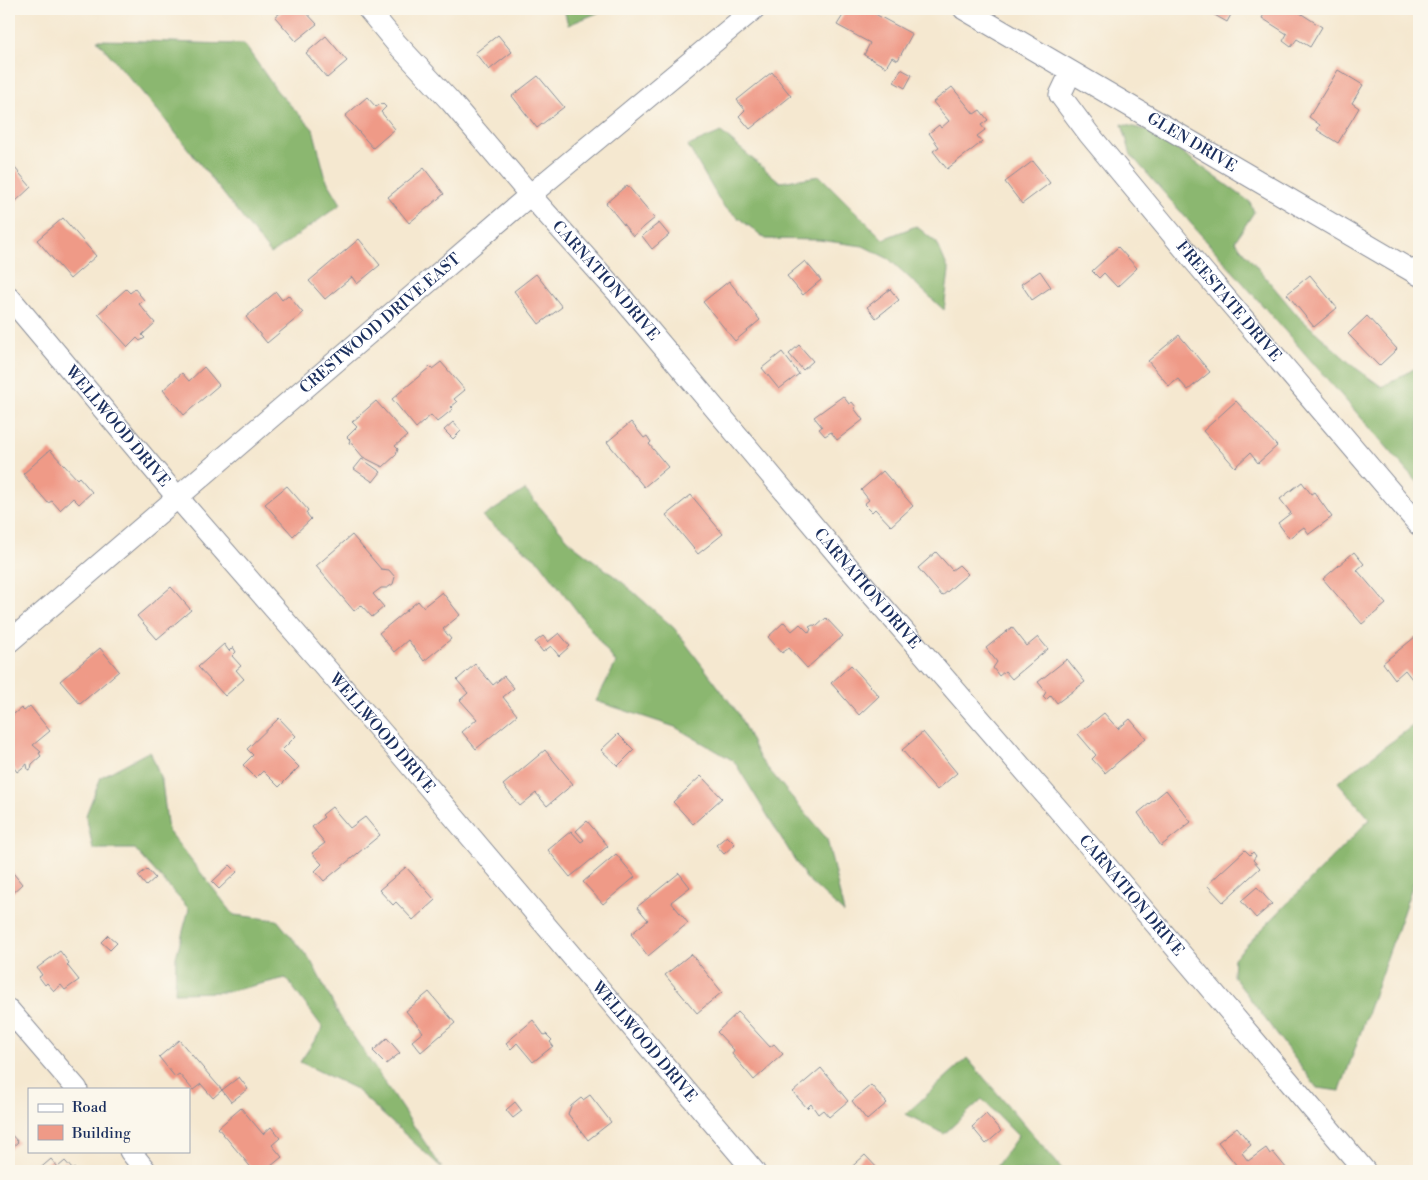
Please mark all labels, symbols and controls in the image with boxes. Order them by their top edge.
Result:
street label: GLEN DRIVE [1143,108,1240,176]
street label: CARNATION DRIVE [548,217,664,345]
street label: FREESTATE DRIVE [1172,237,1285,366]
street label: CRESTWOOD DRIVE EAST [296,249,465,398]
street label: WELLWOOD DRIVE [61,361,174,491]
street label: CARNATION DRIVE [810,524,925,653]
street label: WELLWOOD DRIVE [324,668,439,797]
street label: CARNATION DRIVE [1074,831,1188,960]
street label: WELLWOOD DRIVE [587,976,701,1106]
legend [28,1088,190,1152]
text: Road [72,1098,107,1117]
text: Building [71,1124,131,1143]

